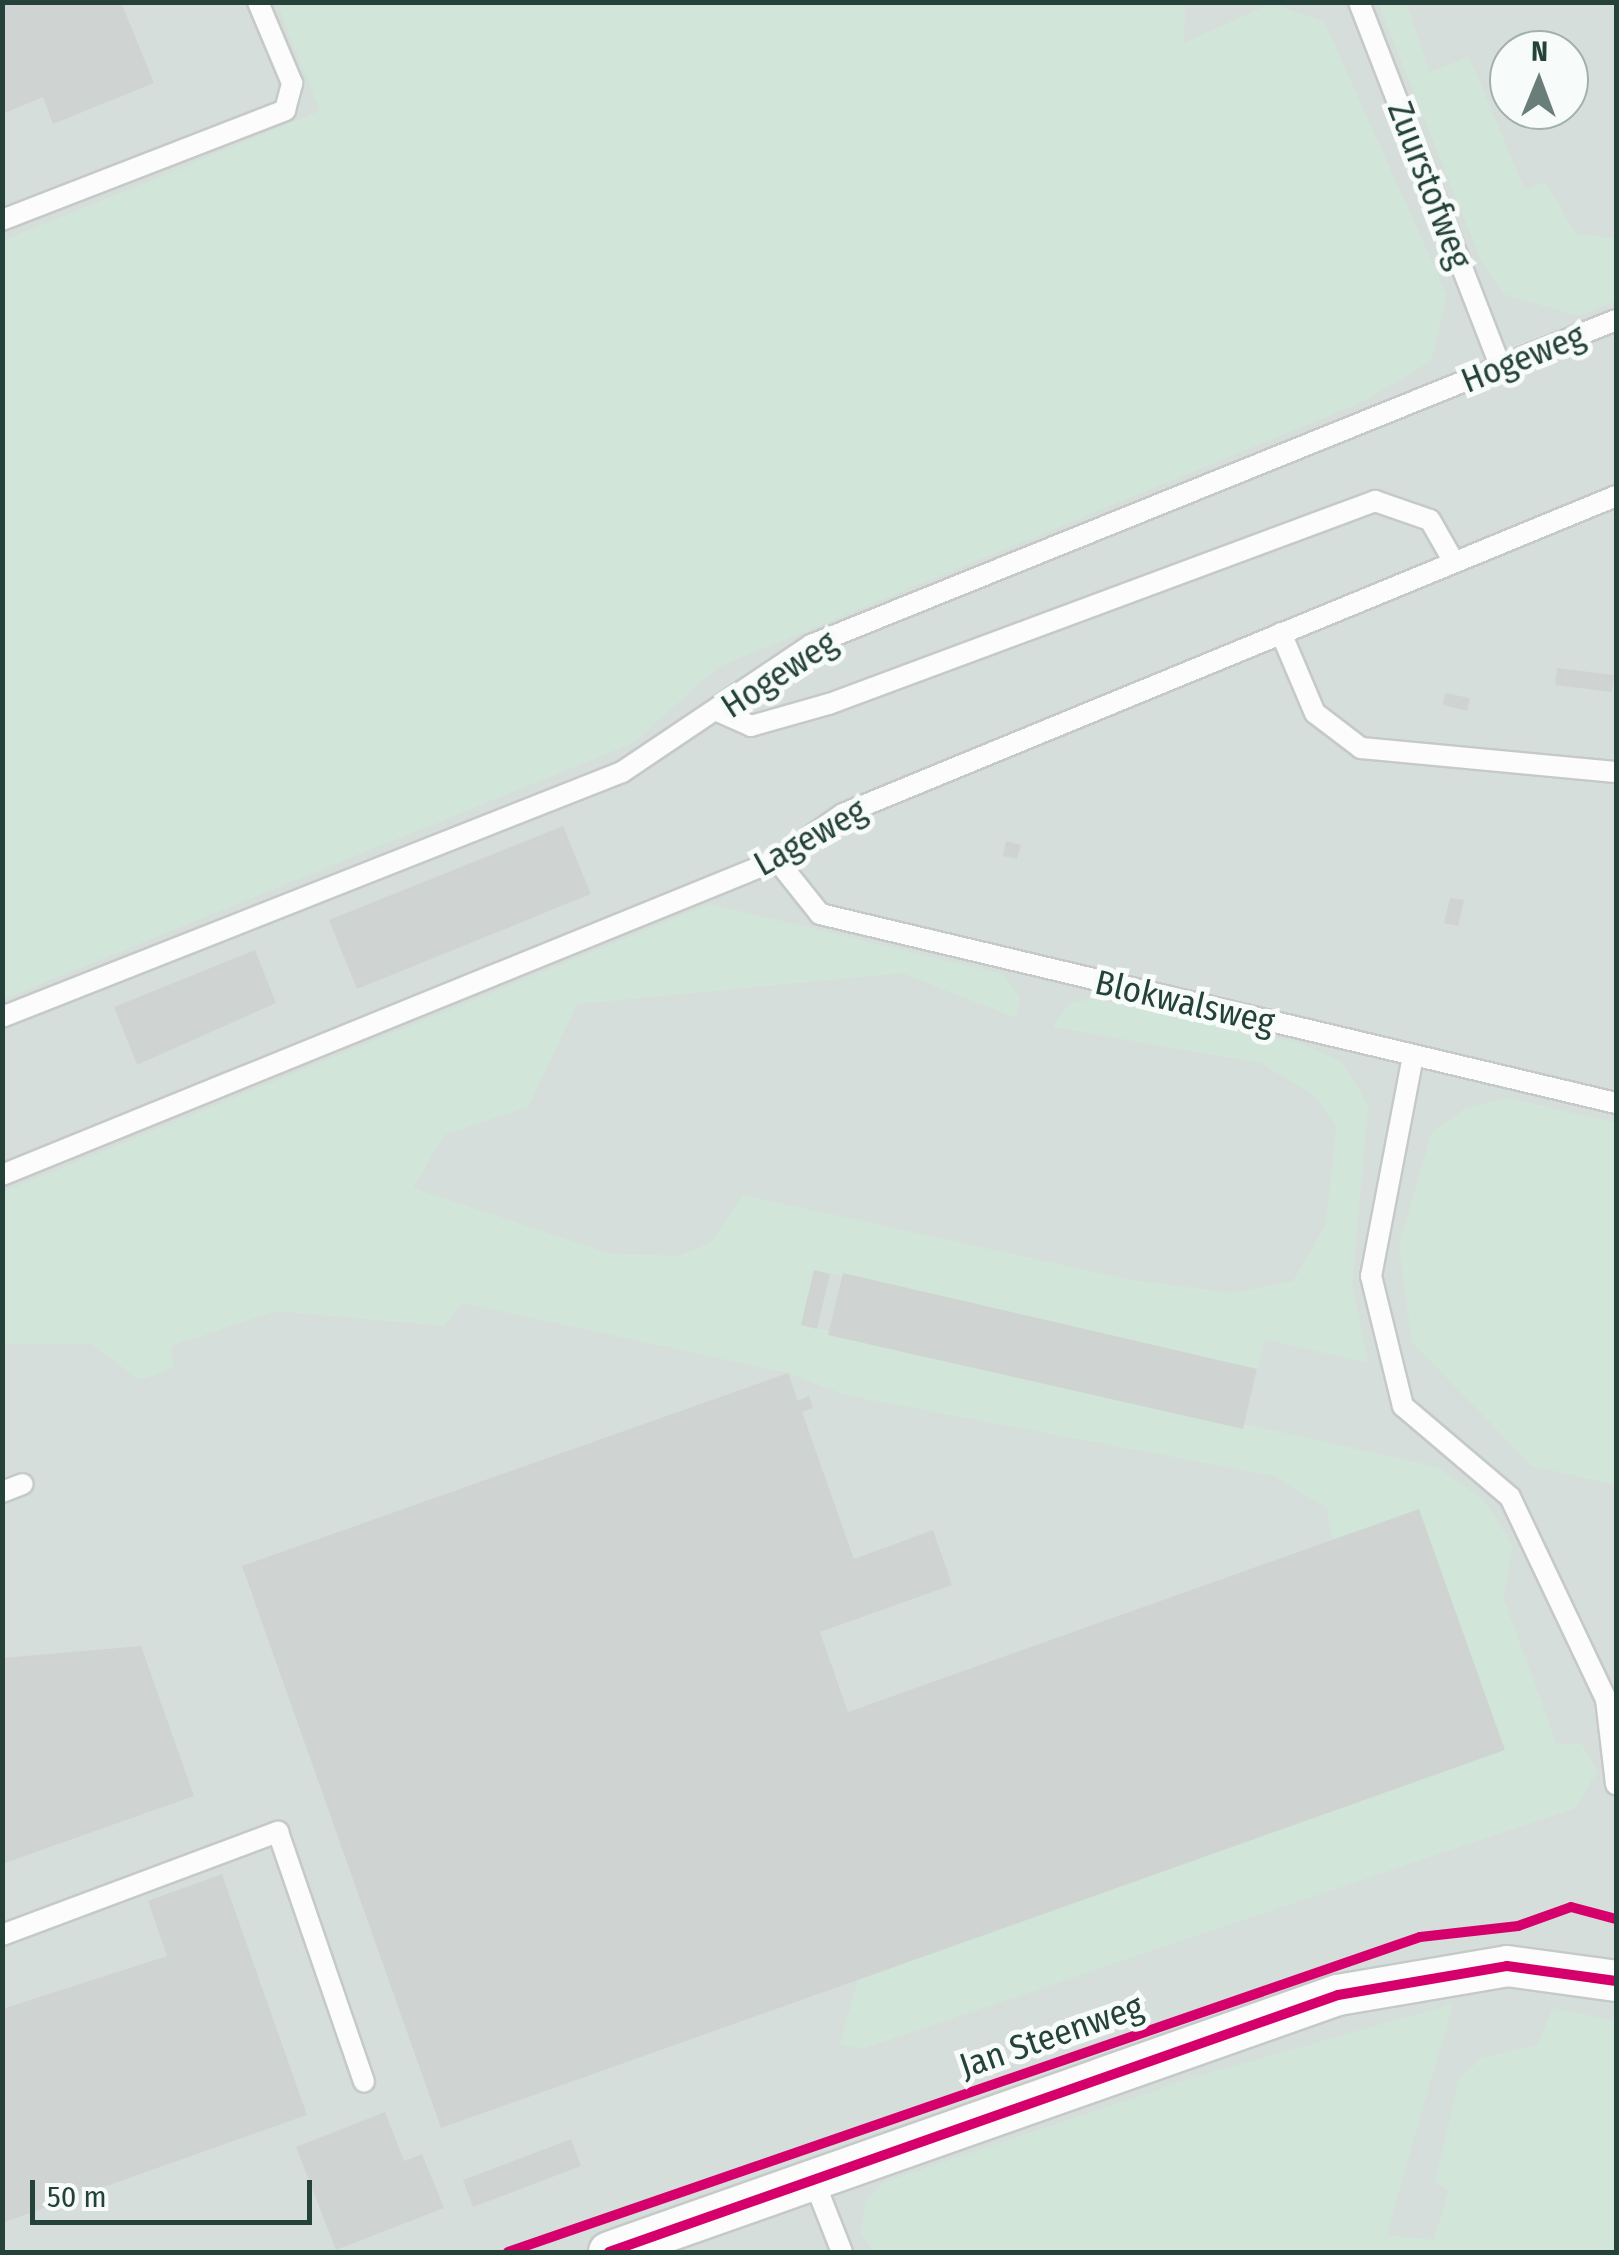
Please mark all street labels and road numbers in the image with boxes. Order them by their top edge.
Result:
street label: Zuurstofweg [1379,95,1481,275]
street label: Hogeweg [1455,314,1591,402]
street label: Hogeweg [713,621,845,727]
street label: Lageweg [747,789,873,885]
street label: Blokwalsweg [1091,961,1279,1043]
street label: Jan Steenweg [954,1985,1148,2087]

